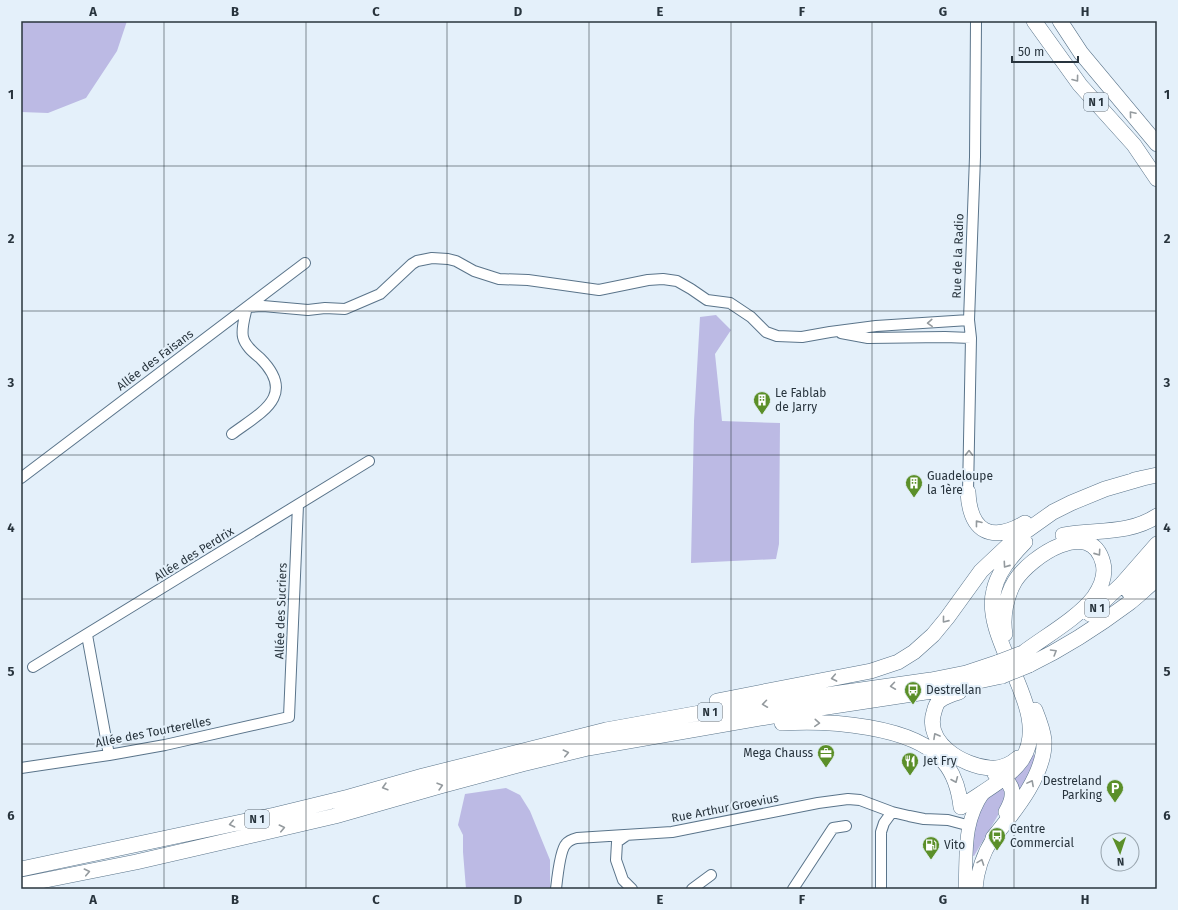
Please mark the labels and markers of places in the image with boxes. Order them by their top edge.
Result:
place label: Le Fablab de Jarry [775,386,826,414]
building icon: Le Fablab de Jarry [752,390,772,415]
place label: Guadeloupe la 1ère [927,469,993,497]
building icon: Guadeloupe la 1ère [904,473,924,498]
bus stop icon: Destrellan [903,680,923,705]
place label: Destrellan [926,683,982,697]
office icon: Mega Chauss [816,743,836,768]
place label: Mega Chauss [743,746,813,760]
restaurant icon: Jet Fry [900,751,920,776]
place label: Jet Fry [923,754,957,768]
place label: Destreland Parking [1043,774,1103,802]
parking icon: Destreland Parking [1105,778,1125,803]
place label: Centre Commercial [1010,822,1074,850]
bus stop icon: Centre Commercial [987,826,1007,851]
fuel station icon: Vito [921,835,941,860]
place label: Vito [944,838,965,852]

